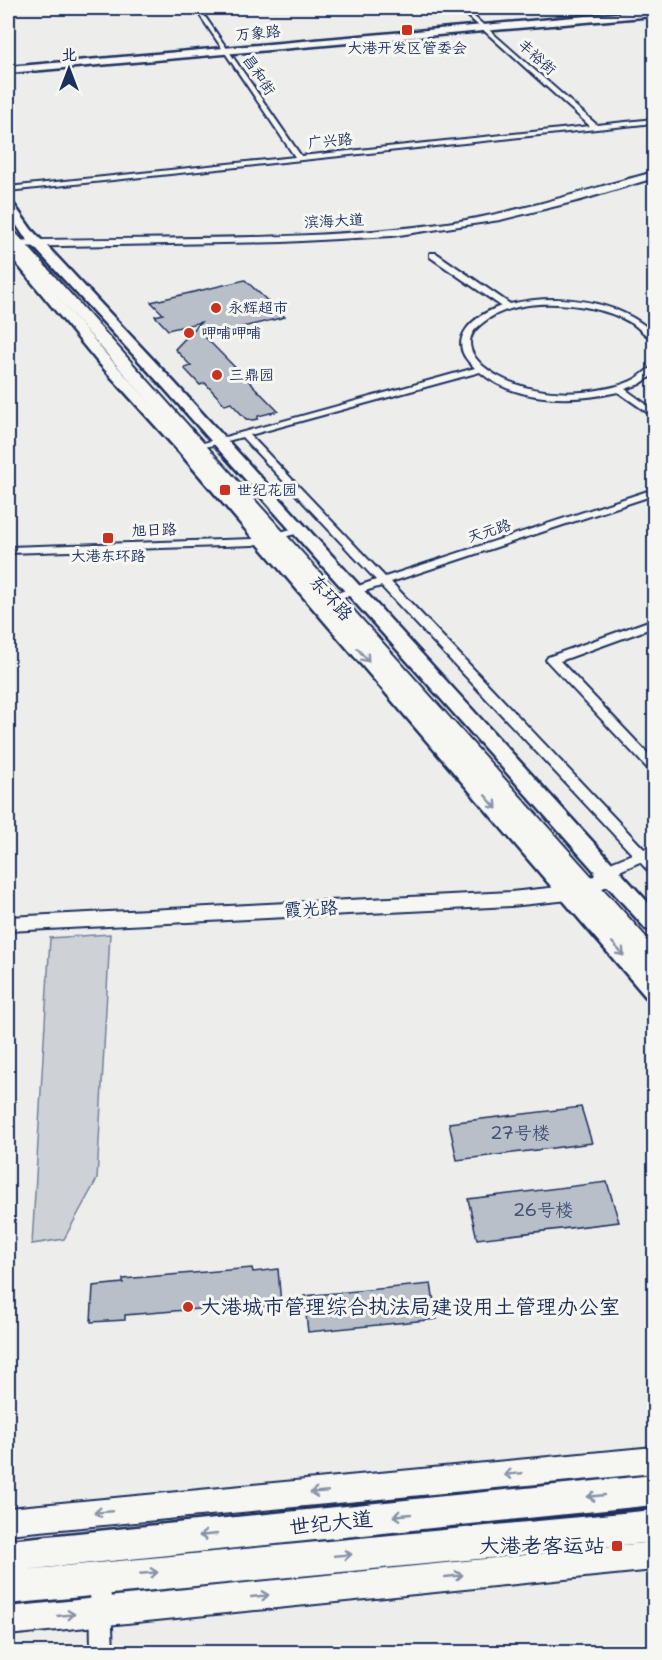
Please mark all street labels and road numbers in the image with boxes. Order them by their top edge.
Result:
street label: 万象路 [235,21,281,45]
street label: 丰裕街 [514,35,560,79]
street label: 昌和街 [238,51,280,99]
street label: 广兴路 [307,129,353,153]
street label: 滨海大道 [304,209,364,233]
street label: 天元路 [465,515,513,547]
street label: 旭日路 [131,519,177,541]
street label: 东环路 [304,570,358,626]
street label: 霞光路 [283,896,339,922]
street label: 世纪大道 [288,1505,374,1541]

